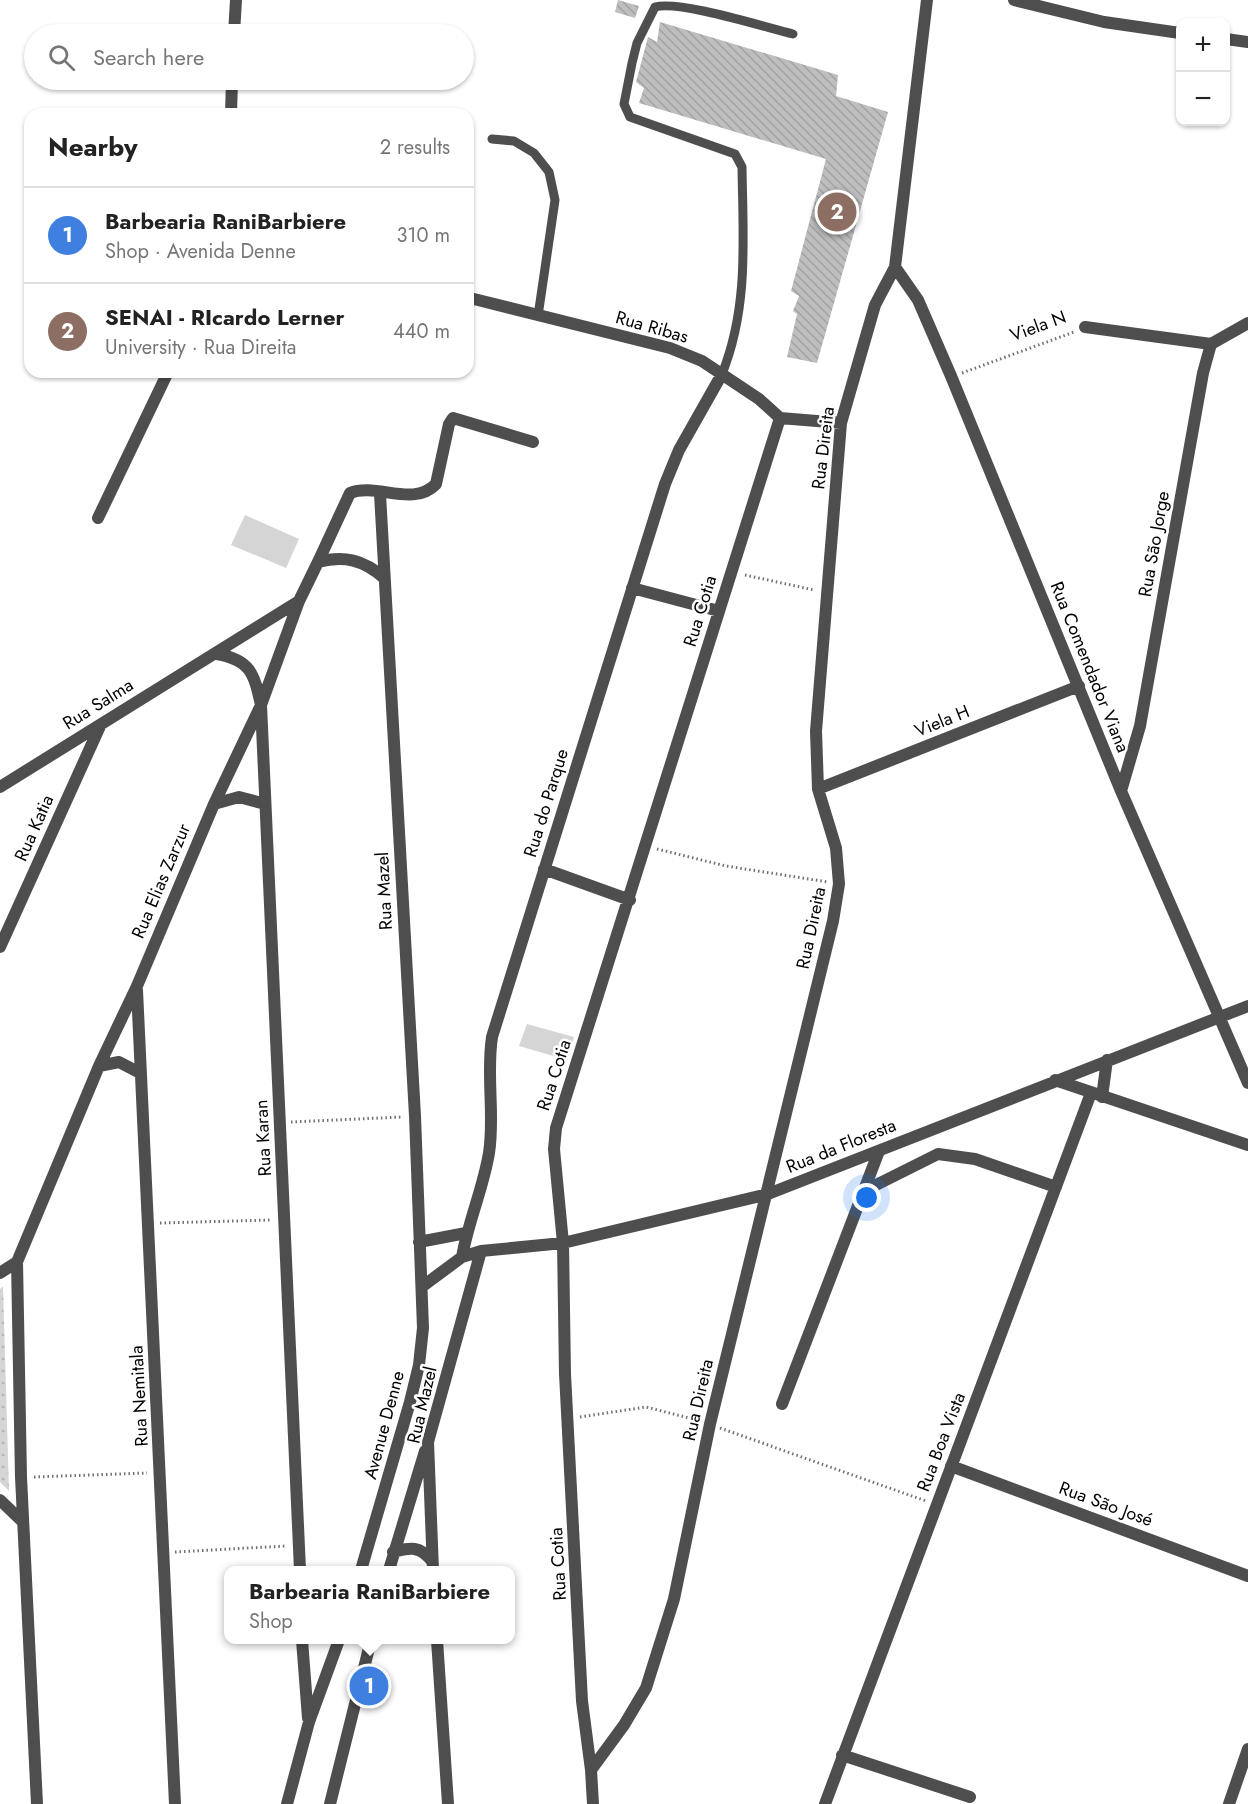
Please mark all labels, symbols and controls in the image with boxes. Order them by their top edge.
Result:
map controls [1176,18,1230,126]
button: + [1176,18,1230,72]
search box [24,24,474,90]
icon: search [45,41,78,74]
text: Search here [93,41,204,73]
button: − [1176,72,1230,126]
text: Nearby [48,128,137,166]
text: 2 results [380,133,450,162]
pin: 2 [818,190,856,234]
text: Barbearia RaniBarbiere [105,205,346,237]
text: 1 [62,221,73,250]
text: 310 m [396,221,450,250]
text: Shop · Avenida Denne [105,237,296,266]
text: SENAI - RIcardo Lerner [105,301,345,333]
street label: Rua Ribas [613,304,691,350]
street label: Viela N [1006,304,1070,348]
text: 2 [61,317,74,346]
text: 440 m [393,317,450,346]
text: University · Rua Direita [105,333,296,362]
street label: Rua Direita [805,405,841,491]
street label: Rua São Jorge [1132,489,1176,599]
street label: Rua Cotia [677,572,723,650]
street label: Rua Comendador Viana [1044,578,1136,756]
street label: Rua Salma [58,672,138,736]
street label: Viela H [911,698,973,744]
street label: Rua do Parque [517,746,575,860]
street label: Rua Katia [8,791,60,865]
street label: Rua Elias Zarzur [125,819,197,942]
street label: Rua Mazel [369,851,399,931]
street label: Rua Direita [790,885,832,971]
street label: Rua Cotia [530,1036,578,1114]
street label: Rua Karan [248,1099,278,1177]
street label: Rua da Floresta [782,1112,900,1180]
your location [852,1183,881,1212]
street label: Rua Nemitala [123,1345,155,1447]
street label: Rua Direita [676,1356,720,1444]
street label: Rua Mazel [401,1364,443,1446]
street label: Avenue Denne [357,1368,411,1482]
street label: Rua Boa Vista [910,1389,972,1495]
street label: Rua São José [1055,1475,1157,1533]
street label: Rua Cotia [543,1527,573,1601]
popup [224,1566,515,1644]
text: Barbearia RaniBarbiere [249,1575,490,1607]
text: Shop [249,1607,293,1636]
pin: 1 [350,1664,388,1708]

